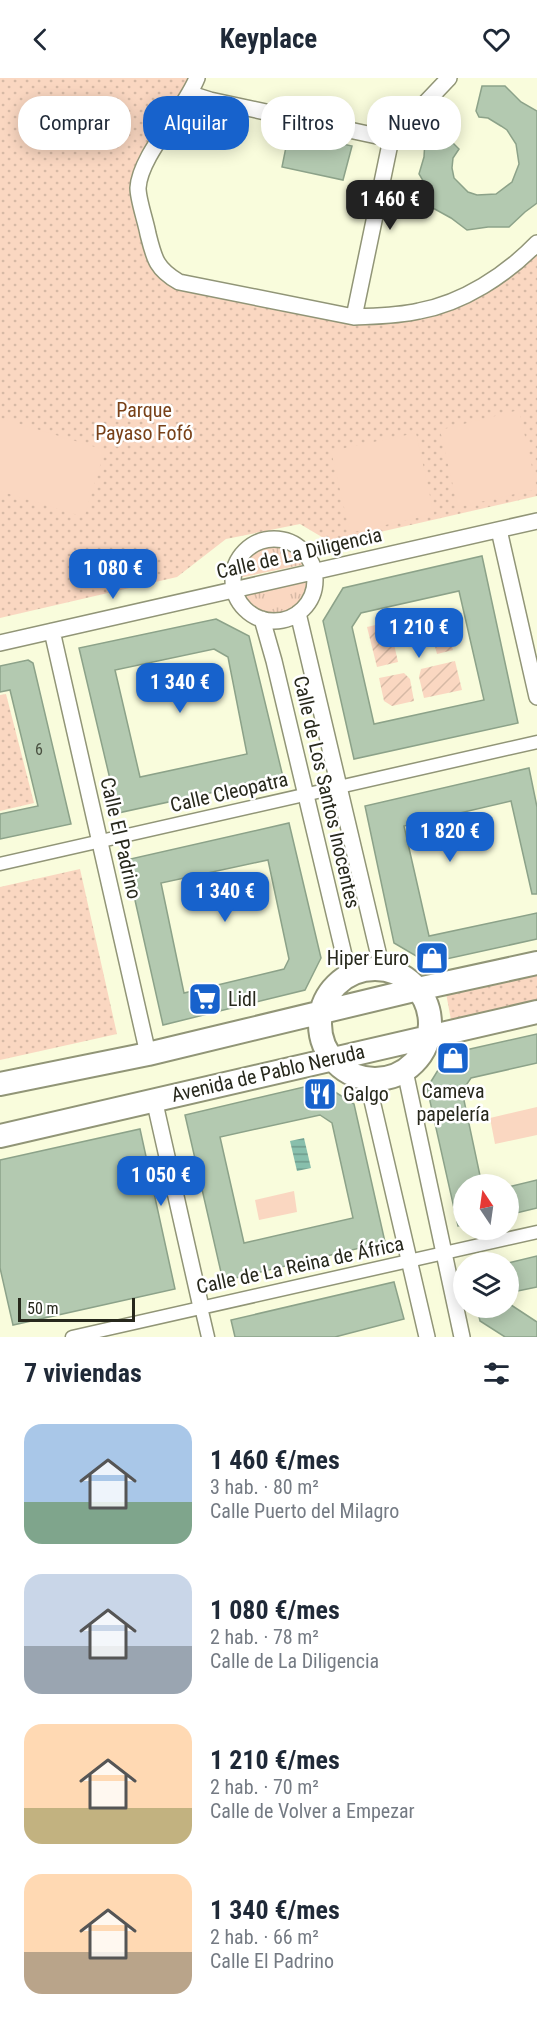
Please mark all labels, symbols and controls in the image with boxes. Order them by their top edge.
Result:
icon: back [24,23,57,56]
text: Keyplace [220,23,317,55]
icon: heart [480,23,513,56]
chip: Comprar [18,96,131,150]
chip: Alquilar [143,96,249,150]
chip: Filtros [261,96,355,150]
chip: Nuevo [367,96,461,150]
pin: 1 460 € [335,180,445,231]
text: 1 460 € [360,187,420,211]
park label: Parque Payaso Fofó [95,398,193,445]
street label: Calle de La Diligencia [214,522,384,584]
pin: 1 080 € [58,549,168,600]
text: 1 080 € [83,556,143,580]
pin: 1 210 € [364,608,474,659]
text: 1 210 € [389,615,449,639]
pin: 1 340 € [125,663,235,714]
text: 1 340 € [150,670,210,694]
street label: Calle de Los Santos Inocentes [289,673,365,911]
house number: 6 [35,740,43,759]
street label: Calle Cleopatra [168,767,290,817]
street label: Calle El Padrino [95,775,147,901]
pin: 1 820 € [395,812,505,863]
text: 1 820 € [420,819,480,843]
pin: 1 340 € [170,872,280,923]
text: 1 340 € [195,879,255,903]
shop icon: Hiper Euro [414,940,450,976]
place label: Hiper Euro [327,946,409,970]
supermarket icon: Lidl [187,981,223,1017]
place label: Lidl [228,987,257,1011]
street label: Avenida de Pablo Neruda [169,1039,367,1107]
shop icon: Cameva papelería [435,1040,471,1076]
restaurant icon: Galgo [302,1076,338,1112]
place label: Cameva papelería [416,1079,490,1126]
place label: Galgo [343,1082,389,1106]
pin: 1 050 € [106,1156,216,1207]
text: 1 050 € [131,1163,191,1187]
north arrow [453,1174,519,1240]
map controls [453,1174,519,1318]
street label: Calle de La Reina de África [194,1231,406,1299]
button: layers [453,1252,519,1318]
scale bar [18,1295,135,1322]
text: 50 m [27,1299,59,1318]
icon: filters [480,1357,513,1390]
text: 7 viviendas [24,1358,142,1388]
text: 1 460 €/mes [210,1445,340,1475]
icon: home [72,1448,144,1520]
text: 3 hab. · 80 m² [210,1475,319,1499]
text: Calle Puerto del Milagro [210,1499,399,1523]
text: 1 080 €/mes [210,1595,340,1625]
icon: home [72,1598,144,1670]
text: 2 hab. · 78 m² [210,1625,319,1649]
text: Calle de La Diligencia [210,1649,379,1673]
text: 1 210 €/mes [210,1745,340,1775]
icon: home [72,1748,144,1820]
text: 2 hab. · 70 m² [210,1775,319,1799]
text: Calle de Volver a Empezar [210,1799,415,1823]
text: 1 340 €/mes [210,1895,340,1925]
icon: home [72,1898,144,1970]
text: 2 hab. · 66 m² [210,1925,319,1949]
text: Calle El Padrino [210,1949,334,1973]

